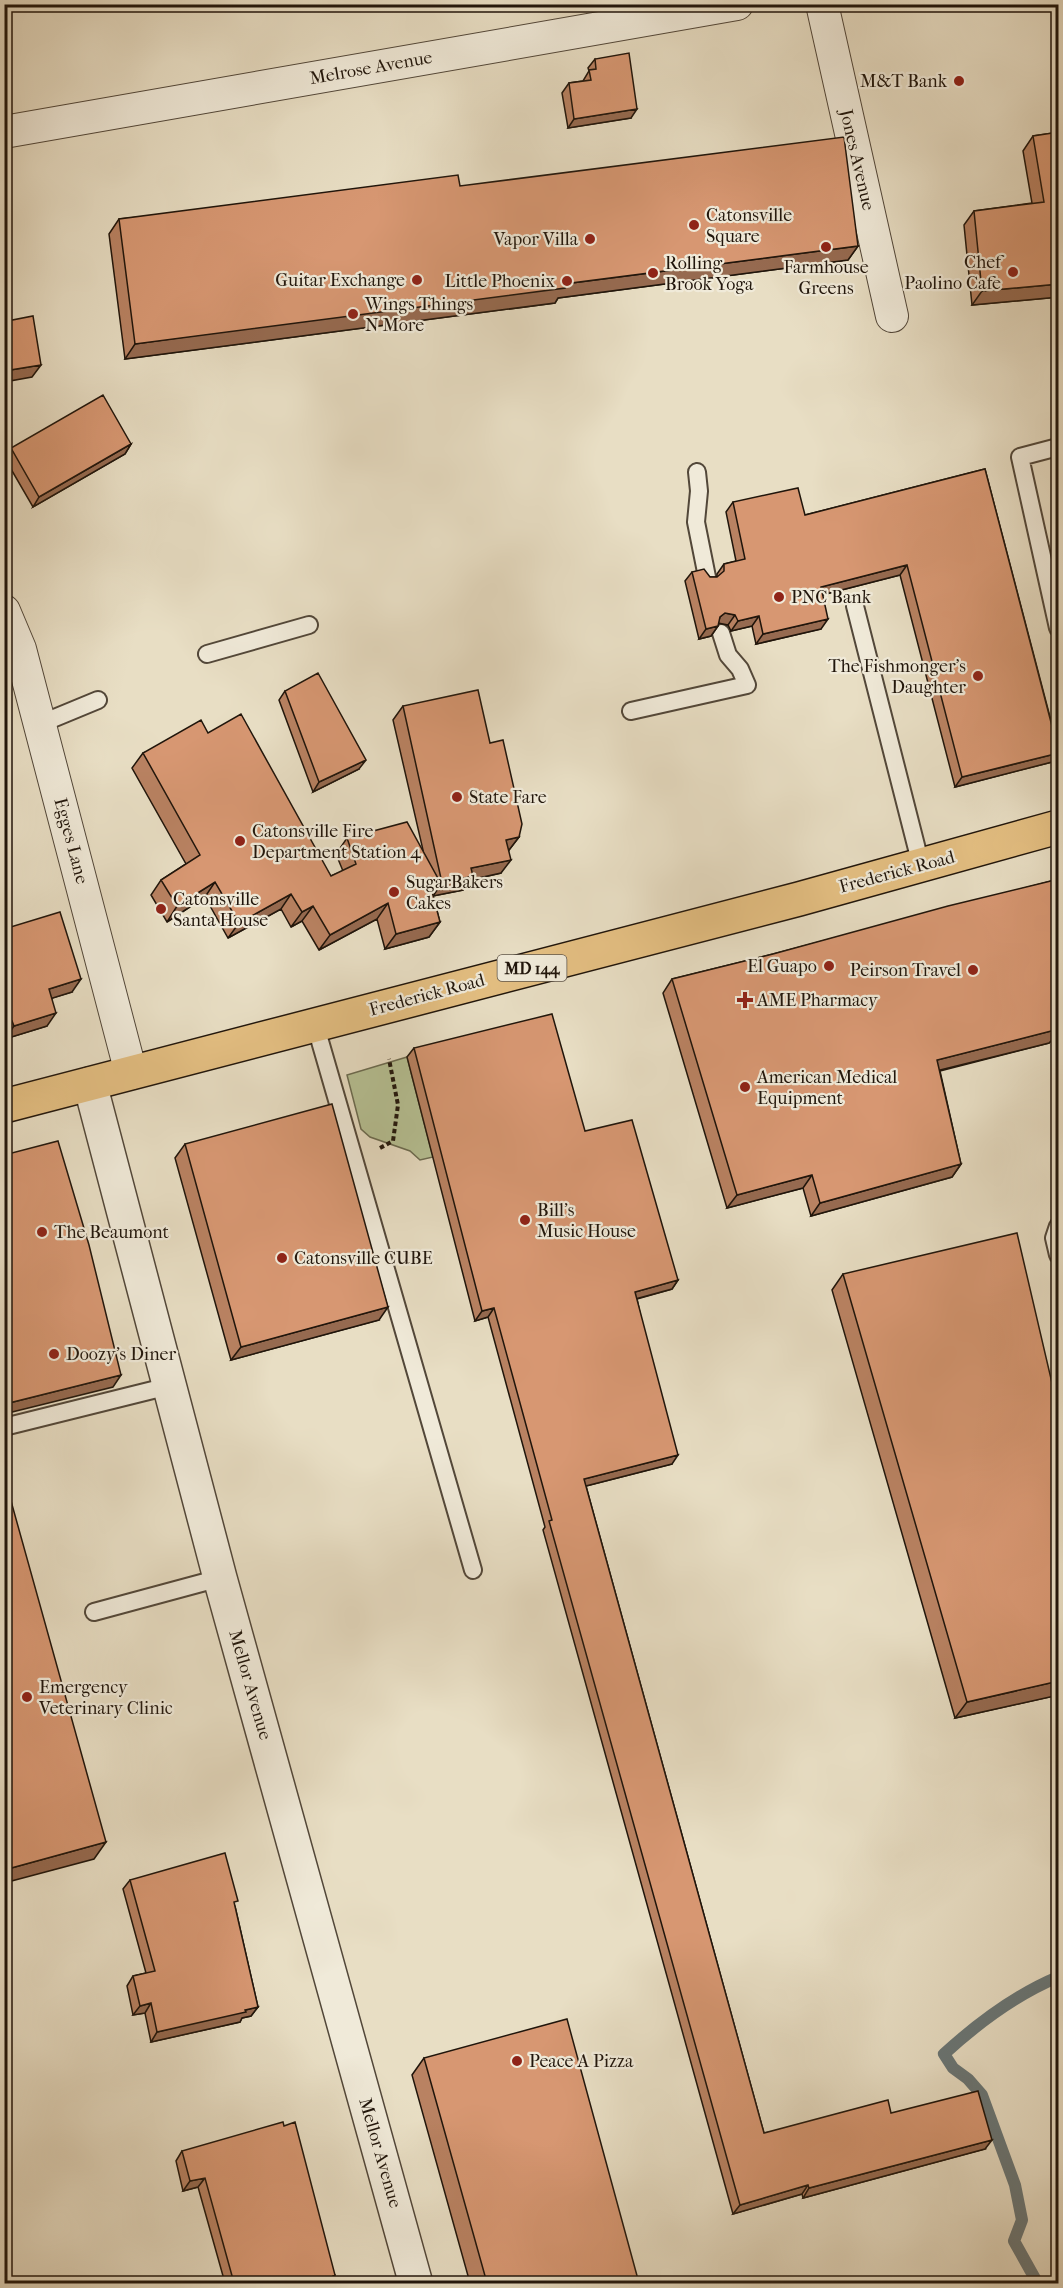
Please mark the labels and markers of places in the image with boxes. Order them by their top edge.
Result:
place label: M&T Bank [860,71,948,92]
marker: M&T Bank [952,74,966,88]
place label: Catonsville Square [706,205,792,247]
marker: Catonsville Square [687,218,701,232]
place label: Vapor Villa [493,229,579,250]
marker: Vapor Villa [583,232,597,246]
marker: Farmhouse Greens [819,240,833,254]
place label: Chef Paolino Cafe [904,252,1005,294]
place label: Rolling Brook Yoga [665,253,754,295]
place label: Farmhouse Greens [783,257,869,299]
marker: Chef Paolino Cafe [1006,265,1020,279]
marker: Rolling Brook Yoga [646,266,660,280]
place label: Guitar Exchange [275,270,405,291]
place label: Little Phoenix [444,271,556,292]
marker: Guitar Exchange [410,273,424,287]
marker: Little Phoenix [560,274,574,288]
place label: Wings Things N More [364,294,473,336]
marker: Wings Things N More [346,307,360,321]
place label: PNC Bank [791,587,872,608]
marker: PNC Bank [772,590,786,604]
place label: The Fishmonger's Daughter [828,656,966,698]
marker: The Fishmonger's Daughter [971,669,985,683]
place label: State Fare [469,787,547,808]
marker: State Fare [450,790,464,804]
place label: Catonsville Fire Department Station 4 [252,821,421,863]
marker: Catonsville Fire Department Station 4 [233,834,247,848]
place label: SugarBakers Cakes [406,872,503,914]
marker: SugarBakers Cakes [387,885,401,899]
place label: Catonsville Santa House [173,889,268,931]
marker: Catonsville Santa House [154,902,168,916]
place label: El Guapo [747,956,817,977]
marker: El Guapo [822,959,836,973]
place label: Peirson Travel [850,960,961,981]
marker: Peirson Travel [966,963,980,977]
place label: AME Pharmacy [756,990,879,1011]
marker: AME Pharmacy [738,993,752,1007]
place label: American Medical Equipment [756,1067,897,1109]
marker: American Medical Equipment [738,1080,752,1094]
place label: Bill's Music House [537,1200,636,1242]
marker: Bill's Music House [518,1213,532,1227]
place label: The Beaumont [54,1222,170,1243]
marker: The Beaumont [35,1225,49,1239]
place label: Catonsville CUBE [294,1248,433,1269]
marker: Catonsville CUBE [275,1251,289,1265]
place label: Doozy’s Diner [66,1344,176,1365]
marker: Doozy’s Diner [47,1347,61,1361]
place label: Emergency Veterinary Clinic [38,1677,173,1719]
marker: Emergency Veterinary Clinic [20,1690,34,1704]
place label: Peace A Pizza [529,2051,634,2072]
marker: Peace A Pizza [510,2054,524,2068]

